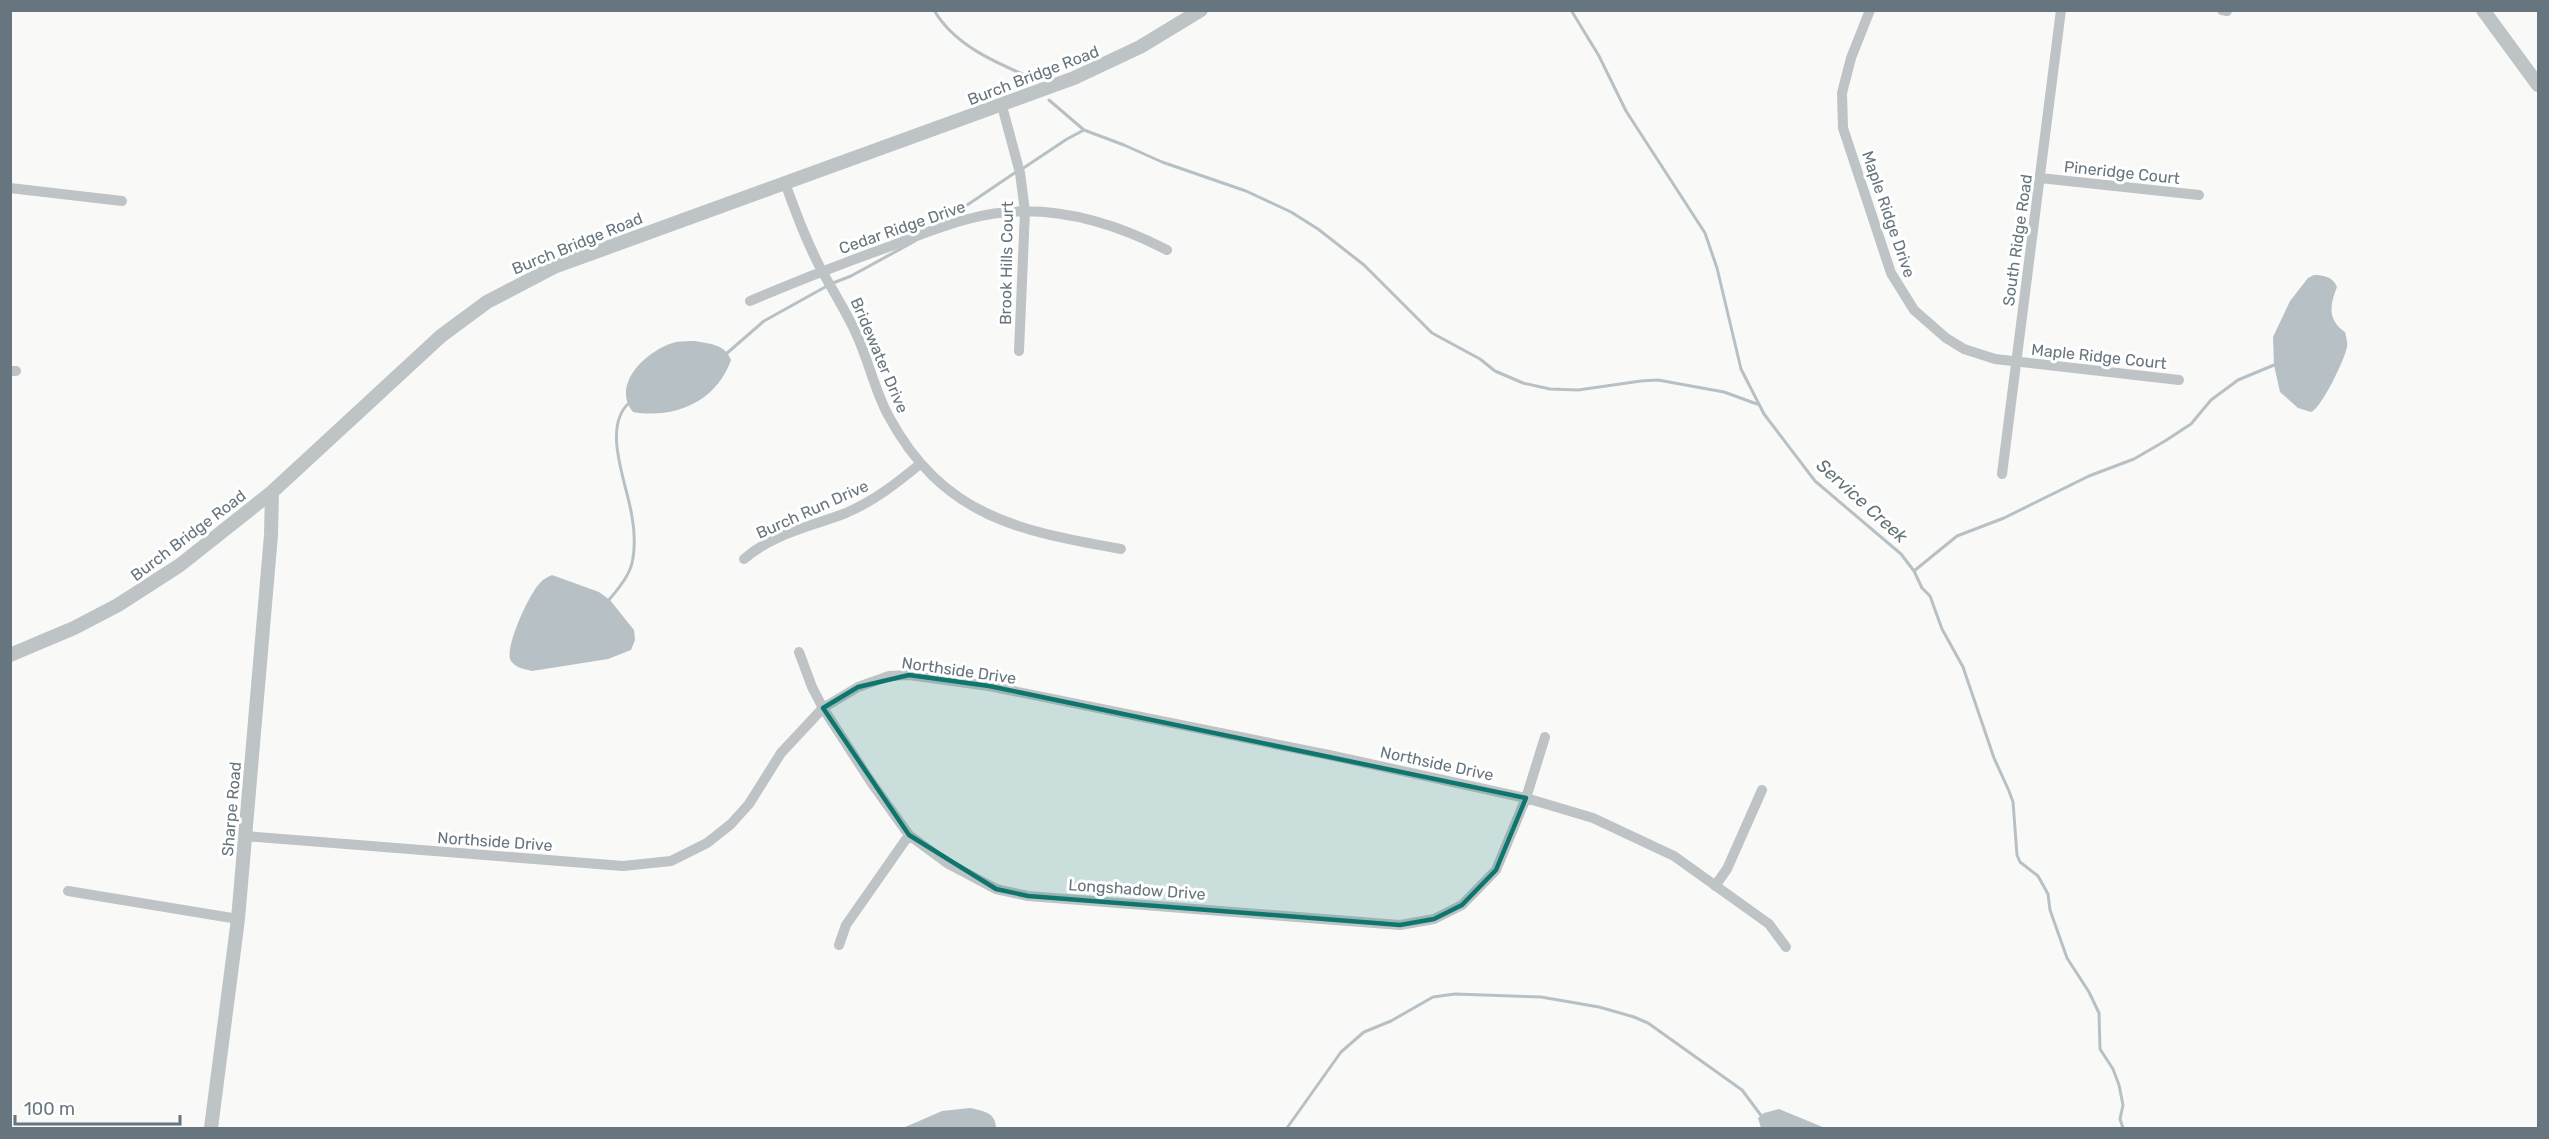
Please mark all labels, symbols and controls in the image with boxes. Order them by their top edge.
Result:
street label: Burch Bridge Road [965,42,1102,109]
street label: Maple Ridge Drive [1858,148,1919,280]
street label: Pineridge Court [2063,157,2181,188]
street label: South Ridge Road [1999,173,2036,307]
street label: Cedar Ridge Drive [836,197,968,258]
street label: Brook Hills Court [996,201,1017,325]
street label: Burch Bridge Road [509,209,645,278]
street label: Bridewater Drive [847,295,912,416]
street label: Maple Ridge Court [2030,340,2168,373]
water label: Service Creek [1812,454,1913,548]
street label: Burch Run Drive [753,476,871,543]
street label: Burch Bridge Road [127,486,250,585]
street label: Northside Drive [901,653,1017,688]
street label: Northside Drive [1379,742,1495,785]
street label: Sharpe Road [218,761,245,857]
street label: Northside Drive [437,828,553,855]
street label: Longshadow Drive [1068,875,1206,904]
scale bar [15,1088,180,1126]
text: 100 m [24,1098,75,1120]

